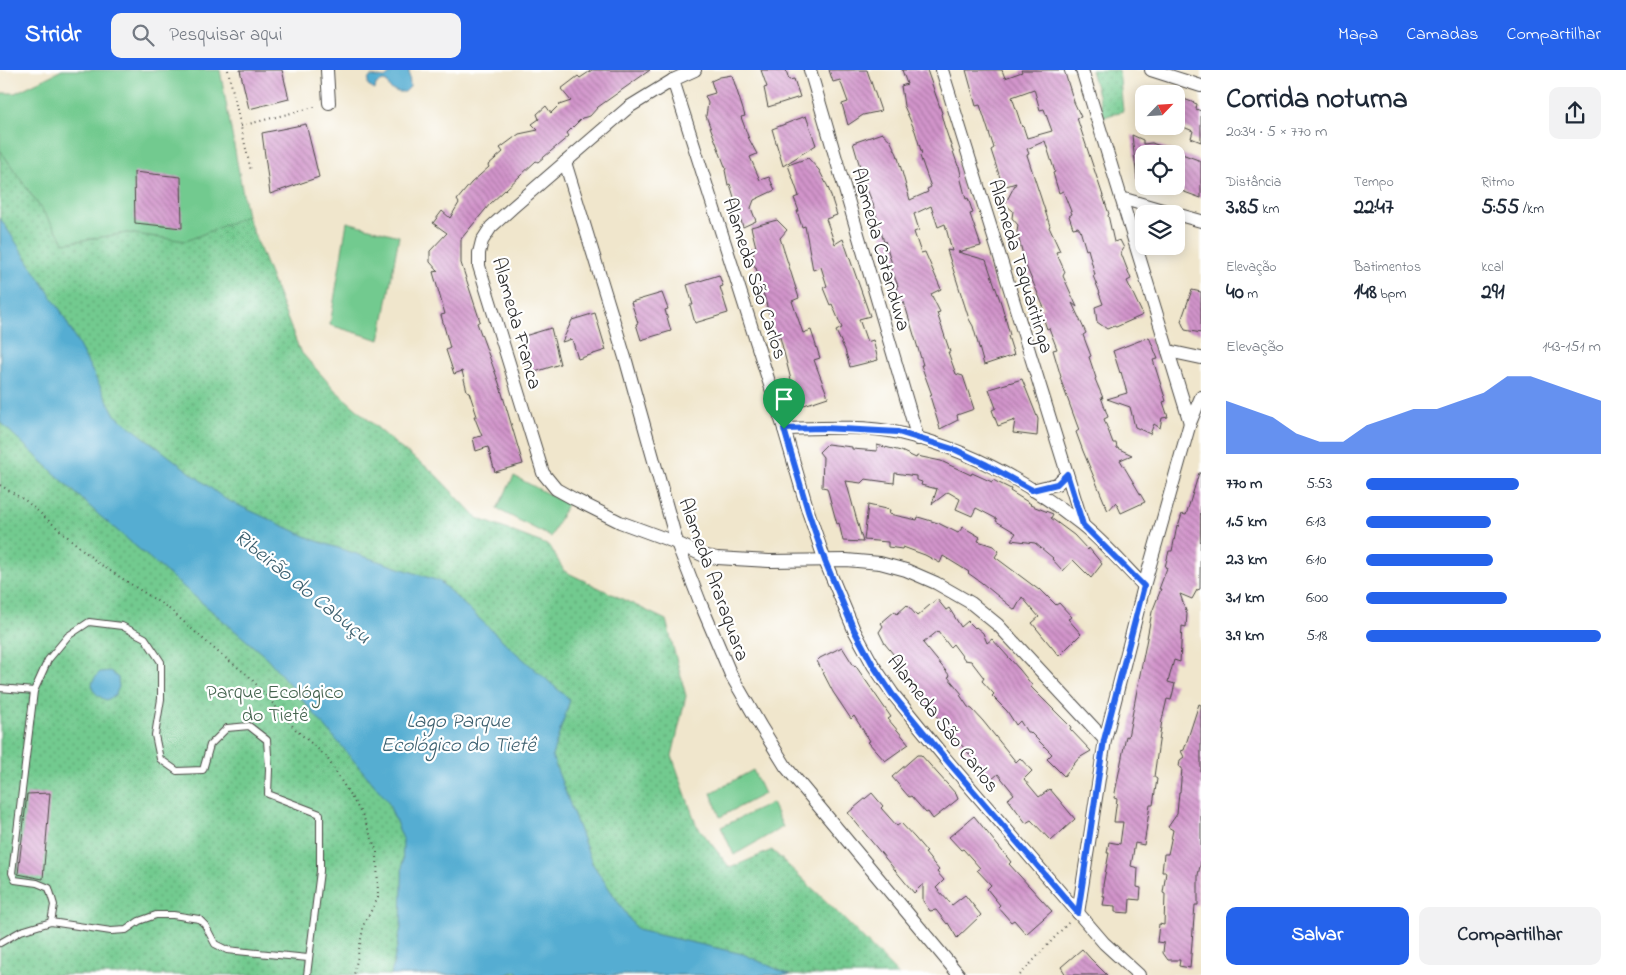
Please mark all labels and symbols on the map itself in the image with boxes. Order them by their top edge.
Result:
north arrow [1135,85,1185,135]
street label: Alameda Catanduva [842,165,917,335]
street label: Alameda Taquaritinga [978,176,1060,358]
street label: Alameda São Carlos [714,194,793,363]
street label: Alameda Franca [483,254,548,393]
pin [763,378,805,429]
street label: Alameda Araraquara [670,494,756,666]
water label: Ribeirão do Cabuçu [227,523,377,652]
street label: Alameda São Carlos [879,649,1005,800]
park label: Parque Ecológico do Tietê [206,679,344,731]
water label: Lago Parque Ecológico do Tietê [380,707,537,762]

